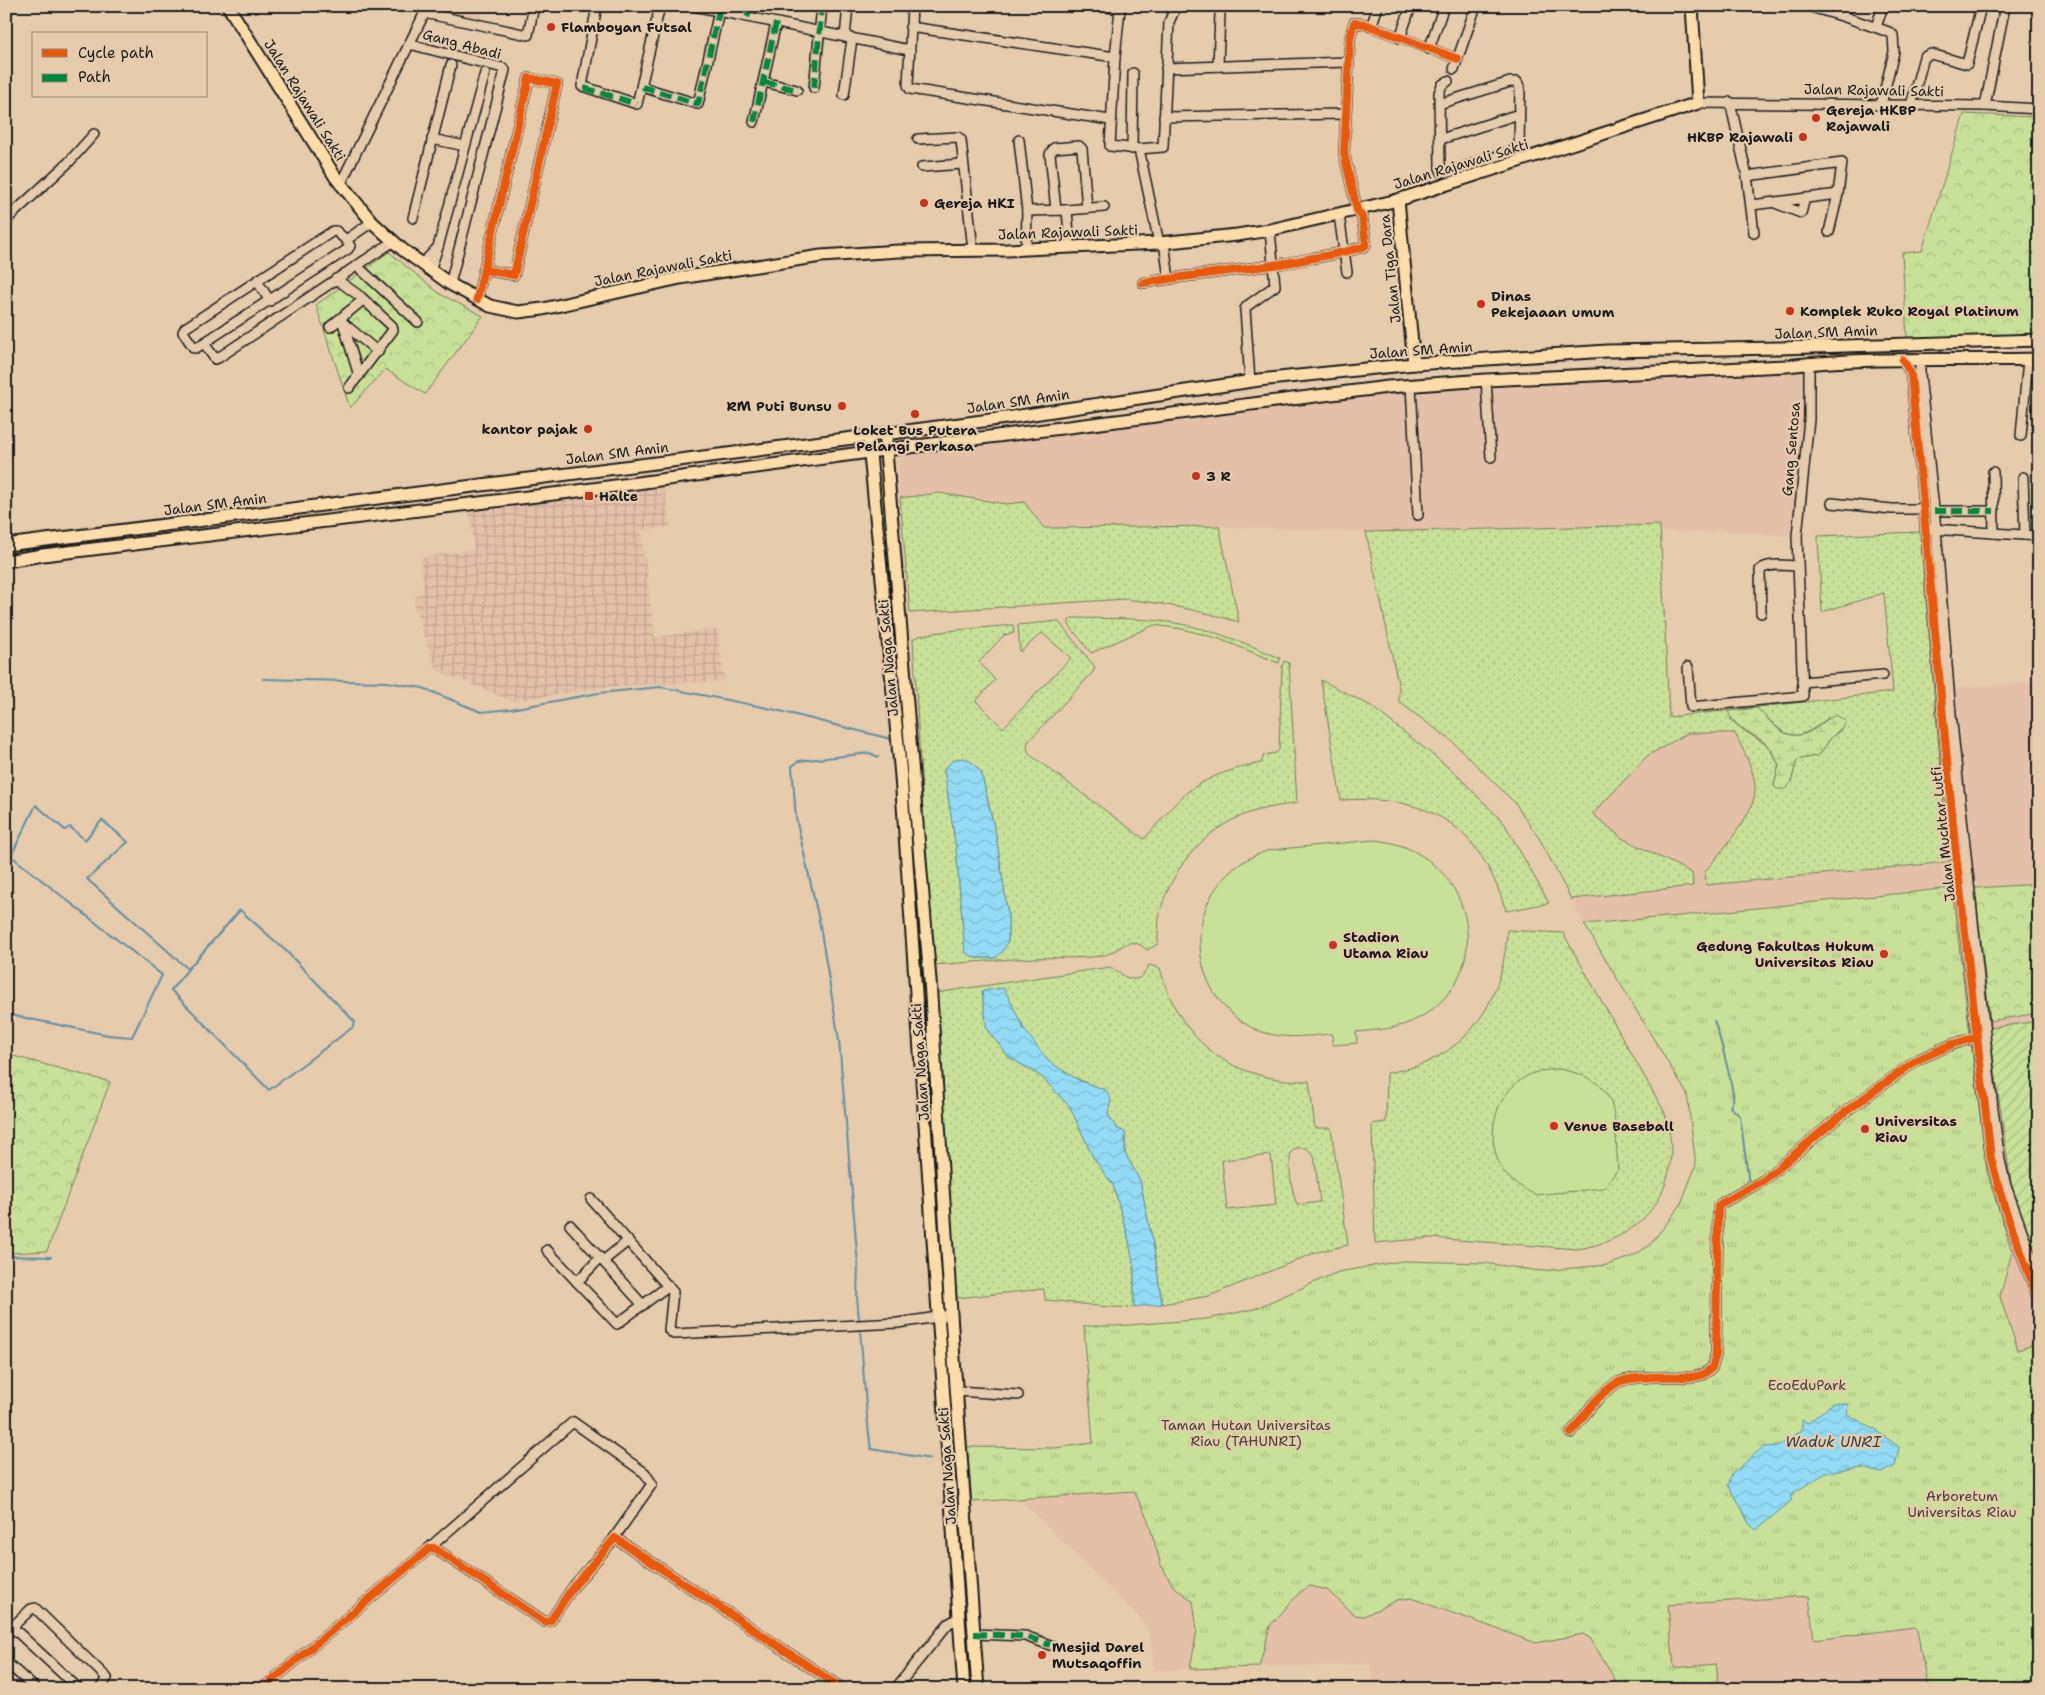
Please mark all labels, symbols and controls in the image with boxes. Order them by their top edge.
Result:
place label: Flamboyan Futsal [561,18,692,36]
marker: Flamboyan Futsal [545,21,557,33]
street label: Gang Abadi [421,25,503,63]
legend [32,32,208,98]
street label: Jalan Rajawali Sakti [260,36,350,164]
text: Cycle path [78,43,154,63]
text: Path [78,67,111,87]
street label: Jalan Rajawali Sakti [1804,80,1944,100]
place label: Gereja HKBP Rajawali [1826,101,1916,135]
marker: Gereja HKBP Rajawali [1810,112,1822,124]
place label: HKBP Rajawali [1687,128,1793,146]
marker: HKBP Rajawali [1797,131,1809,143]
street label: Jalan Rajawali Sakti [1391,135,1531,193]
place label: Gereja HKI [934,194,1015,212]
marker: Gereja HKI [918,197,930,209]
street label: Jalan Tiga Dara [1375,213,1405,324]
street label: Jalan Rajawali Sakti [998,221,1138,243]
street label: Jalan Rajawali Sakti [592,246,734,290]
place label: Dinas Pekejaaan umum [1491,287,1615,321]
marker: Dinas Pekejaaan umum [1475,298,1487,310]
place label: Komplek Ruko Royal Platinum [1800,302,2019,320]
marker: Komplek Ruko Royal Platinum [1784,305,1796,317]
street label: Jalan SM Amin [1774,321,1878,343]
street label: Jalan SM Amin [1369,337,1474,363]
street label: Jalan SM Amin [966,385,1071,417]
place label: RM Puti Bunsu [726,397,832,415]
marker: RM Puti Bunsu [836,400,848,412]
street label: Gang Sentosa [1778,401,1804,497]
marker: Loket Bus Putera Pelangi Perkasa [909,408,921,420]
place label: kantor pajak [482,420,578,438]
place label: Loket Bus Putera Pelangi Perkasa [853,421,977,455]
marker: kantor pajak [582,423,594,435]
street label: Jalan SM Amin [565,438,670,468]
place label: 3 R [1206,467,1232,485]
marker: 3 R [1190,470,1202,482]
place label: Halte [599,487,638,505]
street label: Jalan SM Amin [163,489,268,519]
marker: Halte [583,490,595,502]
street label: Jalan Naga Sakti [874,598,902,718]
street label: Jalan Muchtar Lutfi [1927,765,1959,903]
place label: Stadion Utama Riau [1343,928,1429,962]
place label: Gedung Fakultas Hukum Universitas Riau [1696,937,1874,971]
marker: Stadion Utama Riau [1327,939,1339,951]
marker: Gedung Fakultas Hukum Universitas Riau [1878,948,1890,960]
street label: Jalan Naga Sakti [907,1003,933,1121]
place label: Universitas Riau [1875,1112,1957,1146]
place label: Venue Baseball [1564,1117,1674,1135]
marker: Venue Baseball [1548,1120,1560,1132]
marker: Universitas Riau [1859,1123,1871,1135]
park label: EcoEduPark [1768,1376,1846,1394]
street label: Jalan Naga Sakti [934,1407,960,1525]
park label: Taman Hutan Universitas Riau (TAHUNRI) [1161,1416,1331,1450]
water label: Waduk UNRI [1785,1432,1883,1452]
park label: Arboretum Universitas Riau [1907,1487,2017,1521]
place label: Mesjid Darel Mutsaqoffin [1052,1638,1144,1672]
marker: Mesjid Darel Mutsaqoffin [1036,1649,1048,1661]

